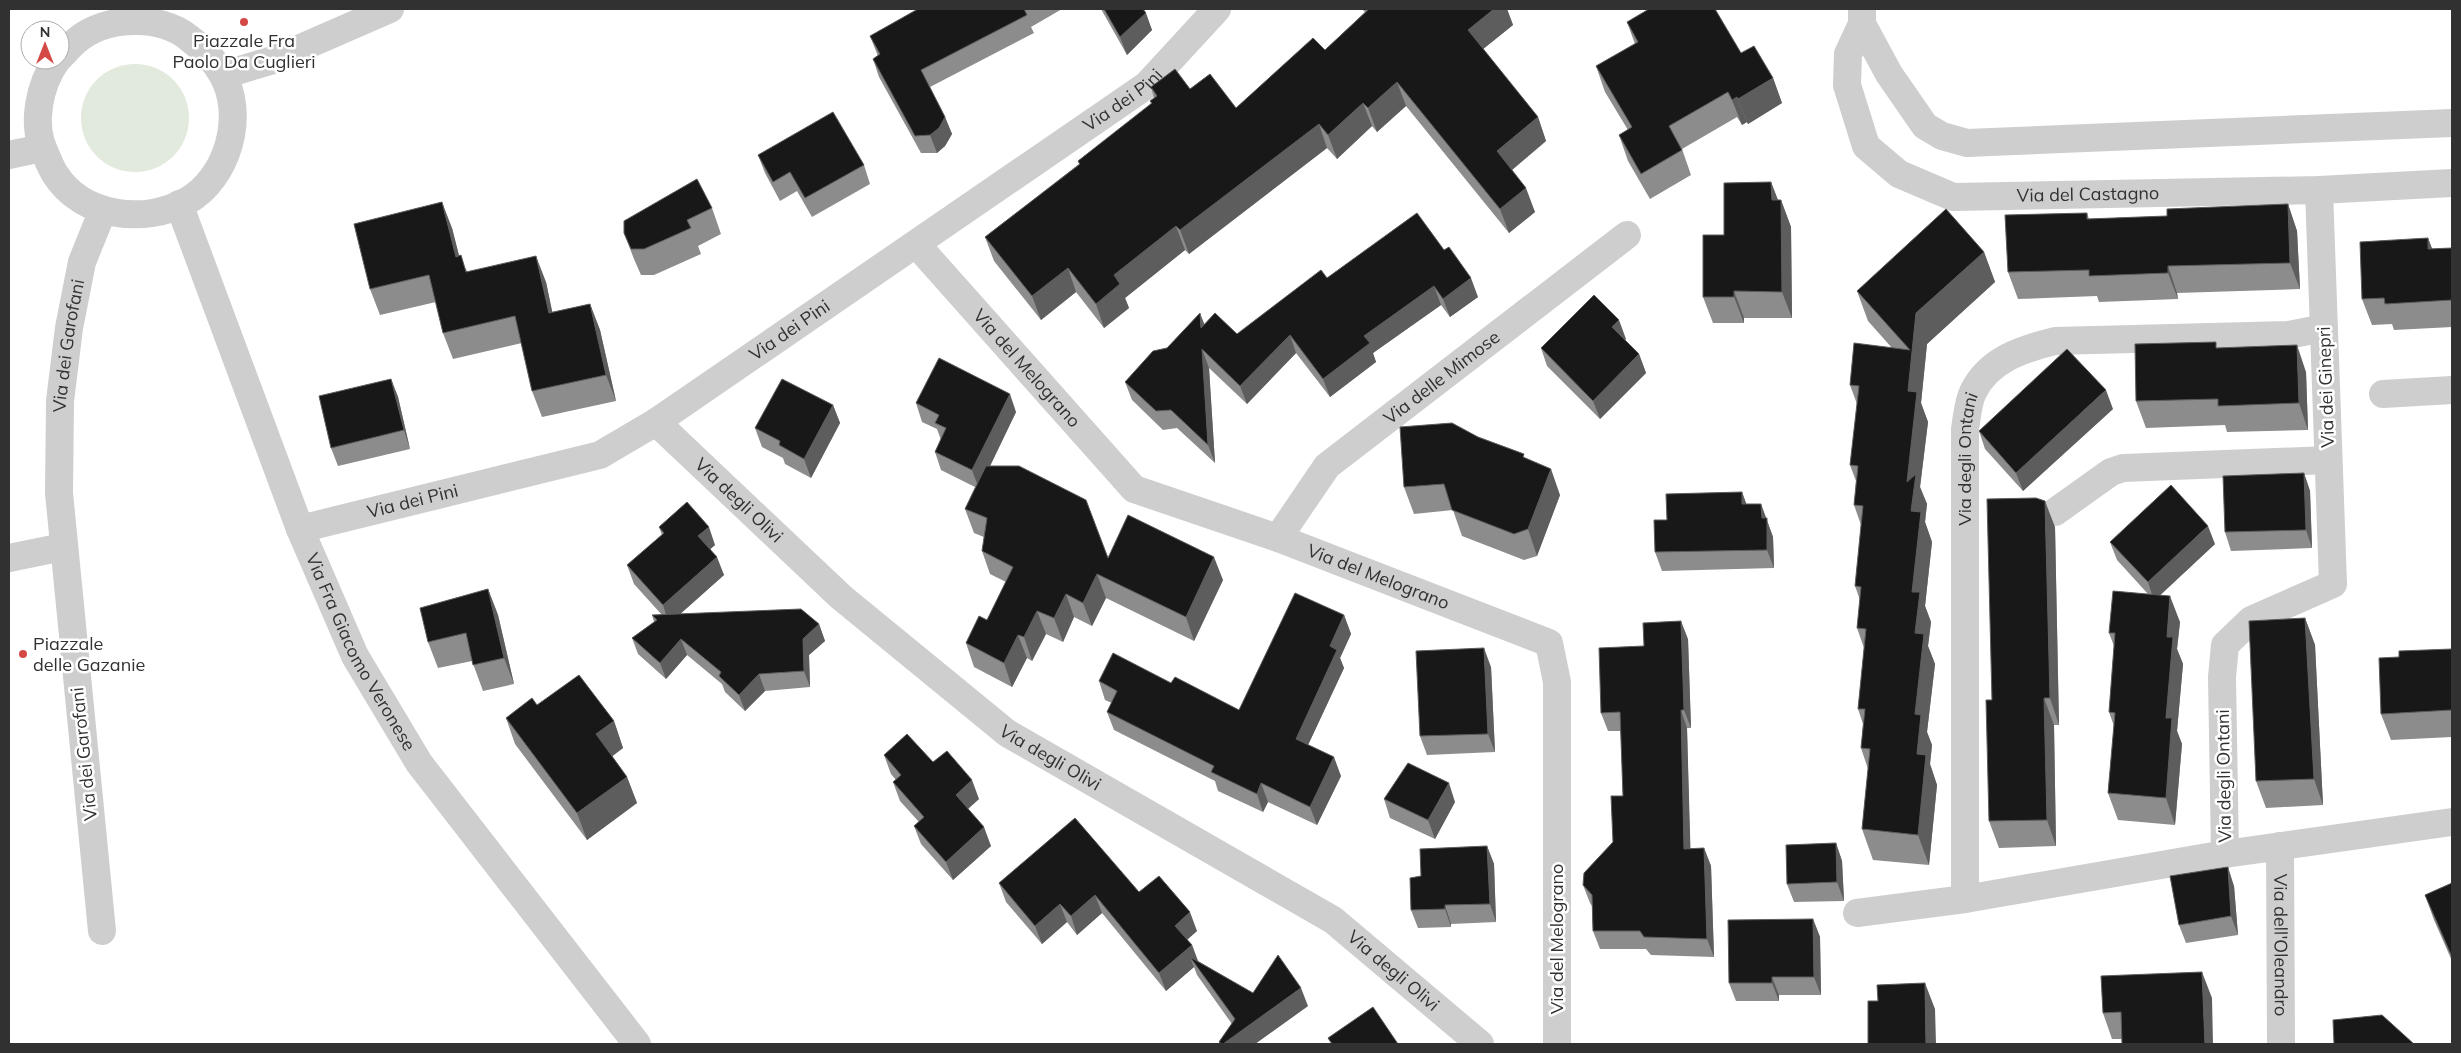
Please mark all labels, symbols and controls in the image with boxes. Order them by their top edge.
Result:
marker: Piazzale Fra Paolo Da Cuglieri [238,16,250,28]
north arrow [20,20,70,70]
text: N [40,23,50,41]
place label: Piazzale Fra Paolo Da Cuglieri [172,29,316,73]
street label: Via dei Pini [1078,64,1167,136]
street label: Via del Castagno [2017,181,2159,207]
street label: Via dei Garofani [48,277,89,412]
street label: Via dei Pini [744,294,834,366]
street label: Via del Melograno [968,304,1086,432]
street label: Via delle Mimose [1379,325,1504,429]
street label: Via dei Ginepri [2312,326,2339,448]
street label: Via degli Ontani [1953,389,1983,526]
street label: Via degli Olivi [690,453,788,547]
street label: Via dei Pini [365,478,460,523]
street label: Via del Melograno [1304,538,1453,614]
street label: Via Fra Giacomo Veronese [301,549,421,755]
place label: Piazzale delle Gazanie [33,632,145,676]
marker: Piazzale delle Gazanie [17,648,29,660]
street label: Via dei Garofani [65,686,102,822]
street label: Via degli Ontani [2211,709,2236,843]
street label: Via degli Olivi [995,719,1105,796]
street label: Via del Melograno [1545,864,1568,1014]
street label: Via dell'Oleandro [2269,874,2293,1016]
street label: Via degli Olivi [1343,925,1444,1016]

